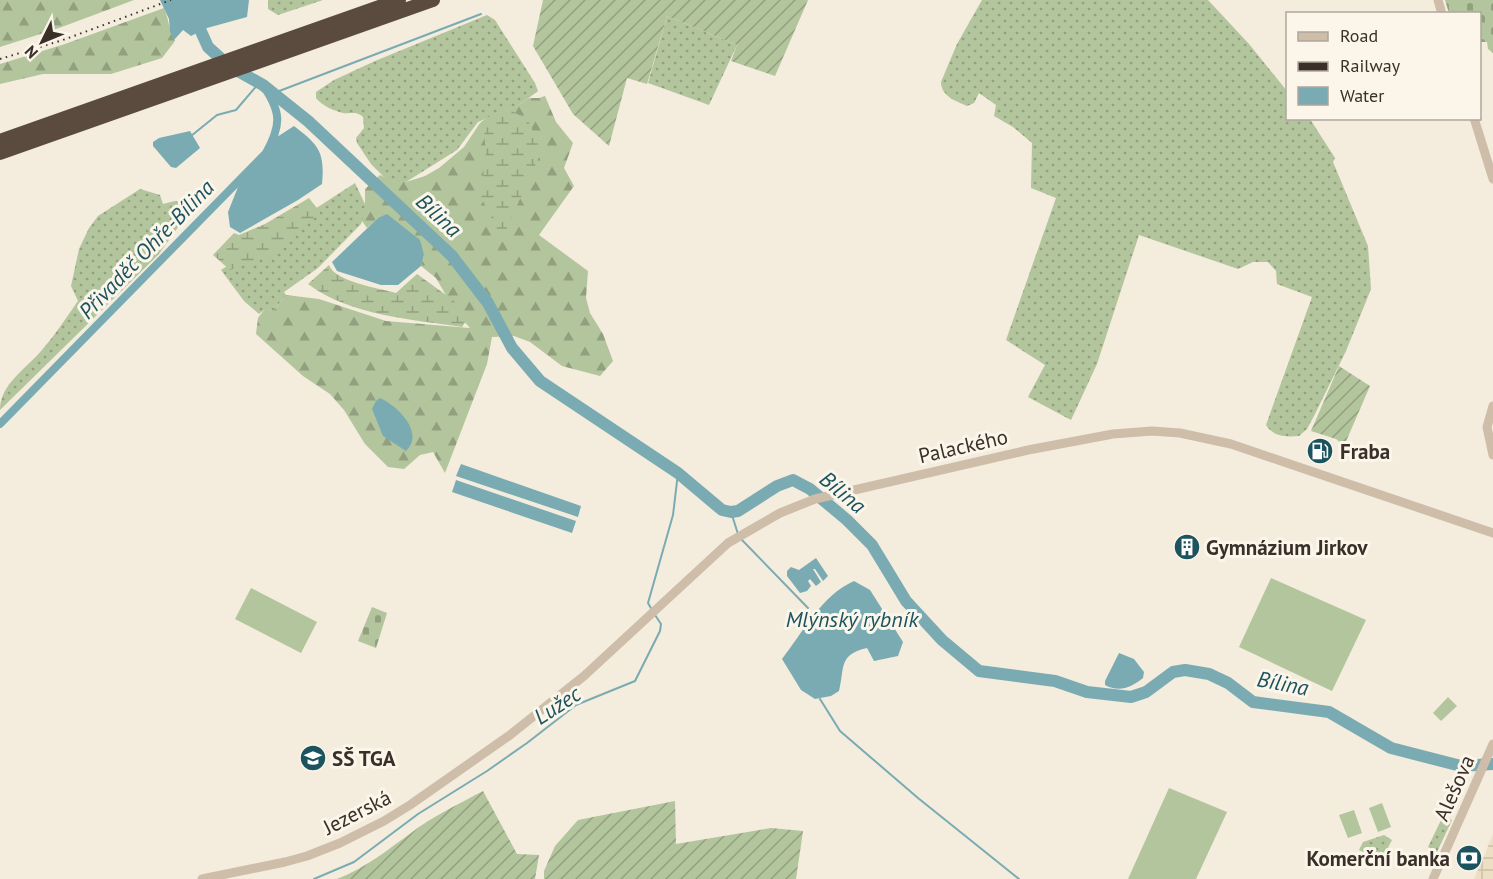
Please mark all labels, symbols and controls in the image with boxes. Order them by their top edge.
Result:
north arrow [12,12,72,72]
legend [1286,12,1481,120]
text: Road [1340,24,1378,47]
text: N [20,42,42,63]
text: Railway [1340,54,1401,77]
text: Water [1340,84,1384,107]
water label: Přivaděč Ohře-Bílina [72,173,220,325]
water label: Bílina [411,187,468,243]
street label: Palackého [916,423,1010,469]
fuel station icon: Fraba [1305,436,1335,466]
place label: Fraba [1340,438,1390,465]
water label: Bílina [814,465,872,520]
building icon: Gymnázium Jirkov [1172,532,1202,562]
place label: Gymnázium Jirkov [1206,534,1368,561]
water label: Mlýnský rybník [786,605,919,633]
water label: Bílina [1255,664,1311,702]
water label: Lužec [528,679,586,731]
school or university icon: SŠ TGA [298,743,328,773]
place label: SŠ TGA [332,745,396,772]
street label: Alešova [1428,751,1480,825]
street label: Jezerská [318,783,396,841]
bank icon: Komerční banka [1454,843,1484,873]
place label: Komerční banka [1306,845,1450,872]

